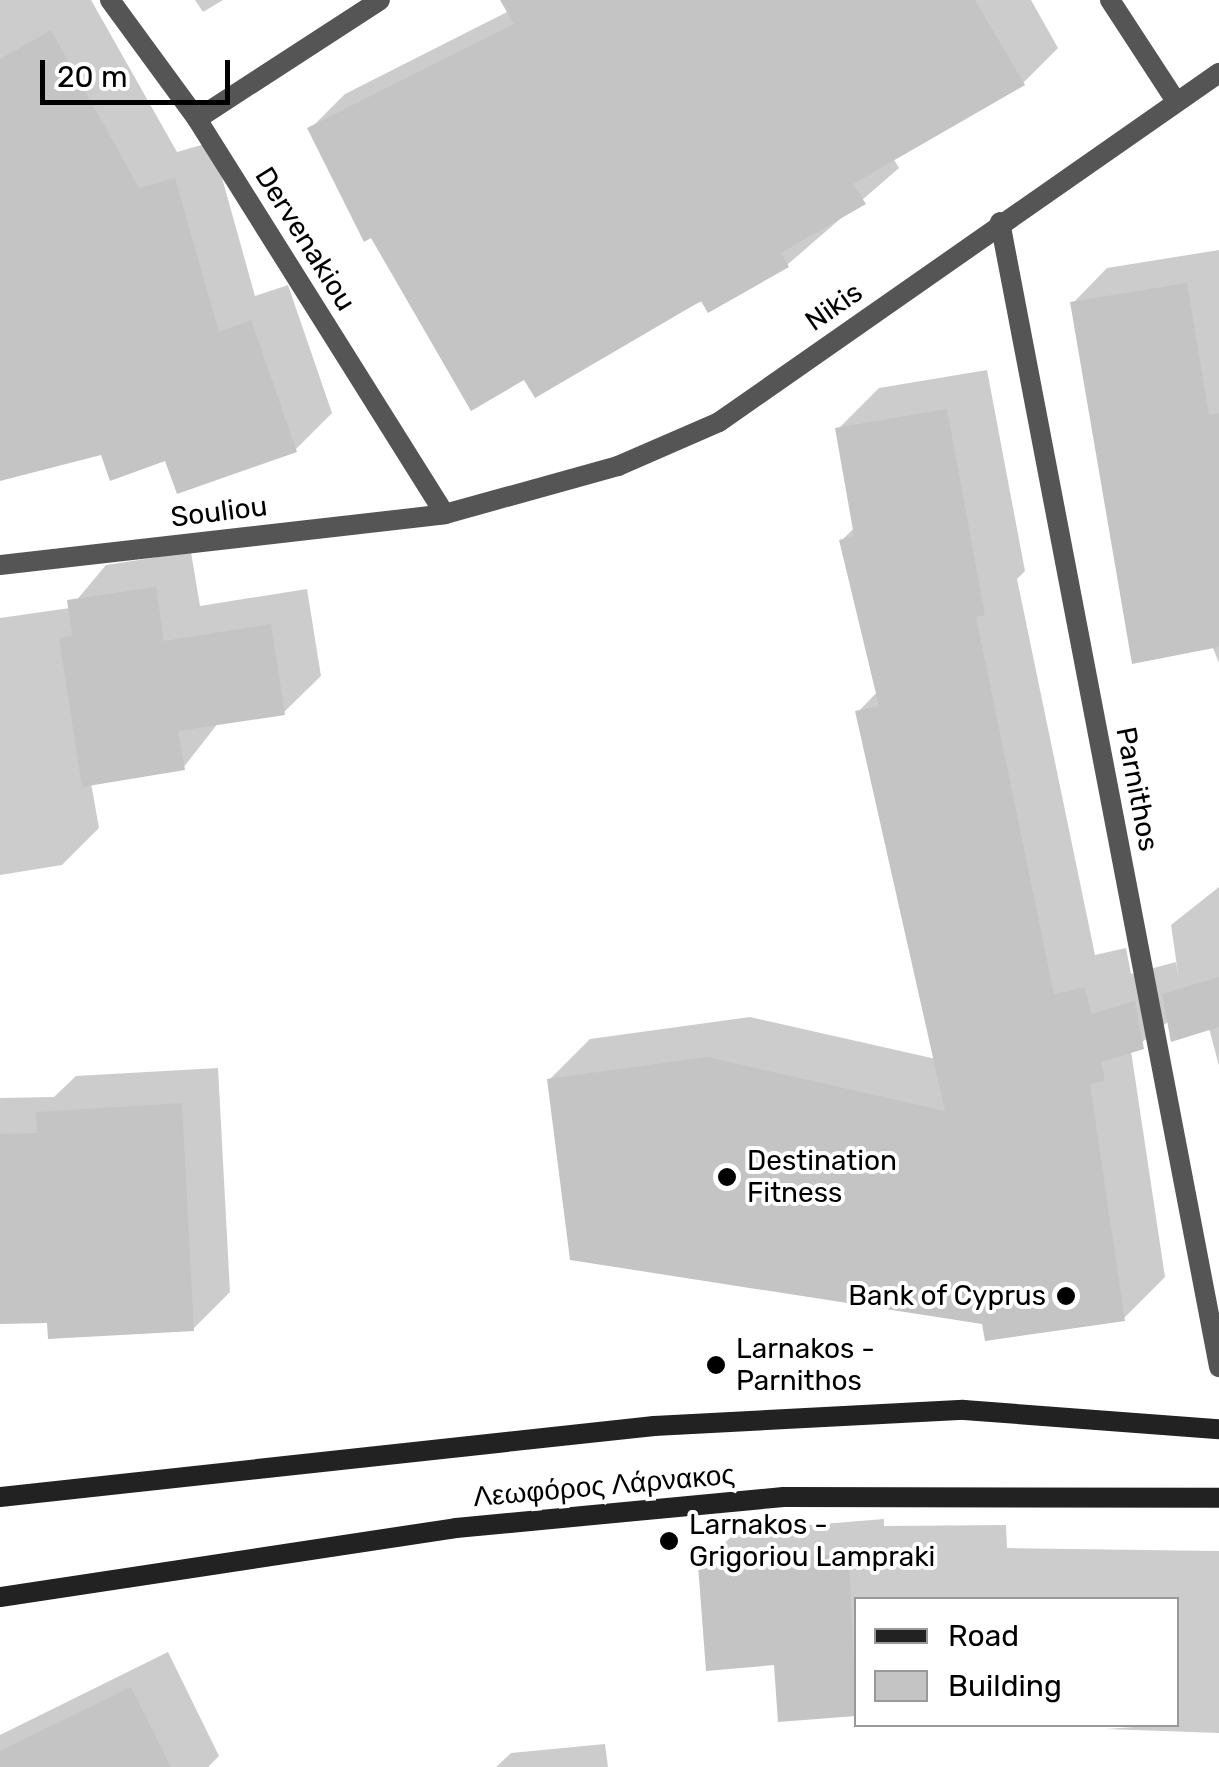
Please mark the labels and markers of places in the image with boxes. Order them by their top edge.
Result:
place label: Destination Fitness [747,1144,897,1210]
marker: Destination Fitness [716,1166,738,1188]
place label: Bank of Cyprus [847,1279,1046,1313]
marker: Bank of Cyprus [1055,1285,1077,1307]
place label: Larnakos - Parnithos [736,1332,875,1398]
marker: Larnakos - Parnithos [705,1354,727,1376]
place label: Larnakos - Grigoriou Lampraki [689,1508,935,1574]
marker: Larnakos - Grigoriou Lampraki [658,1530,680,1552]

